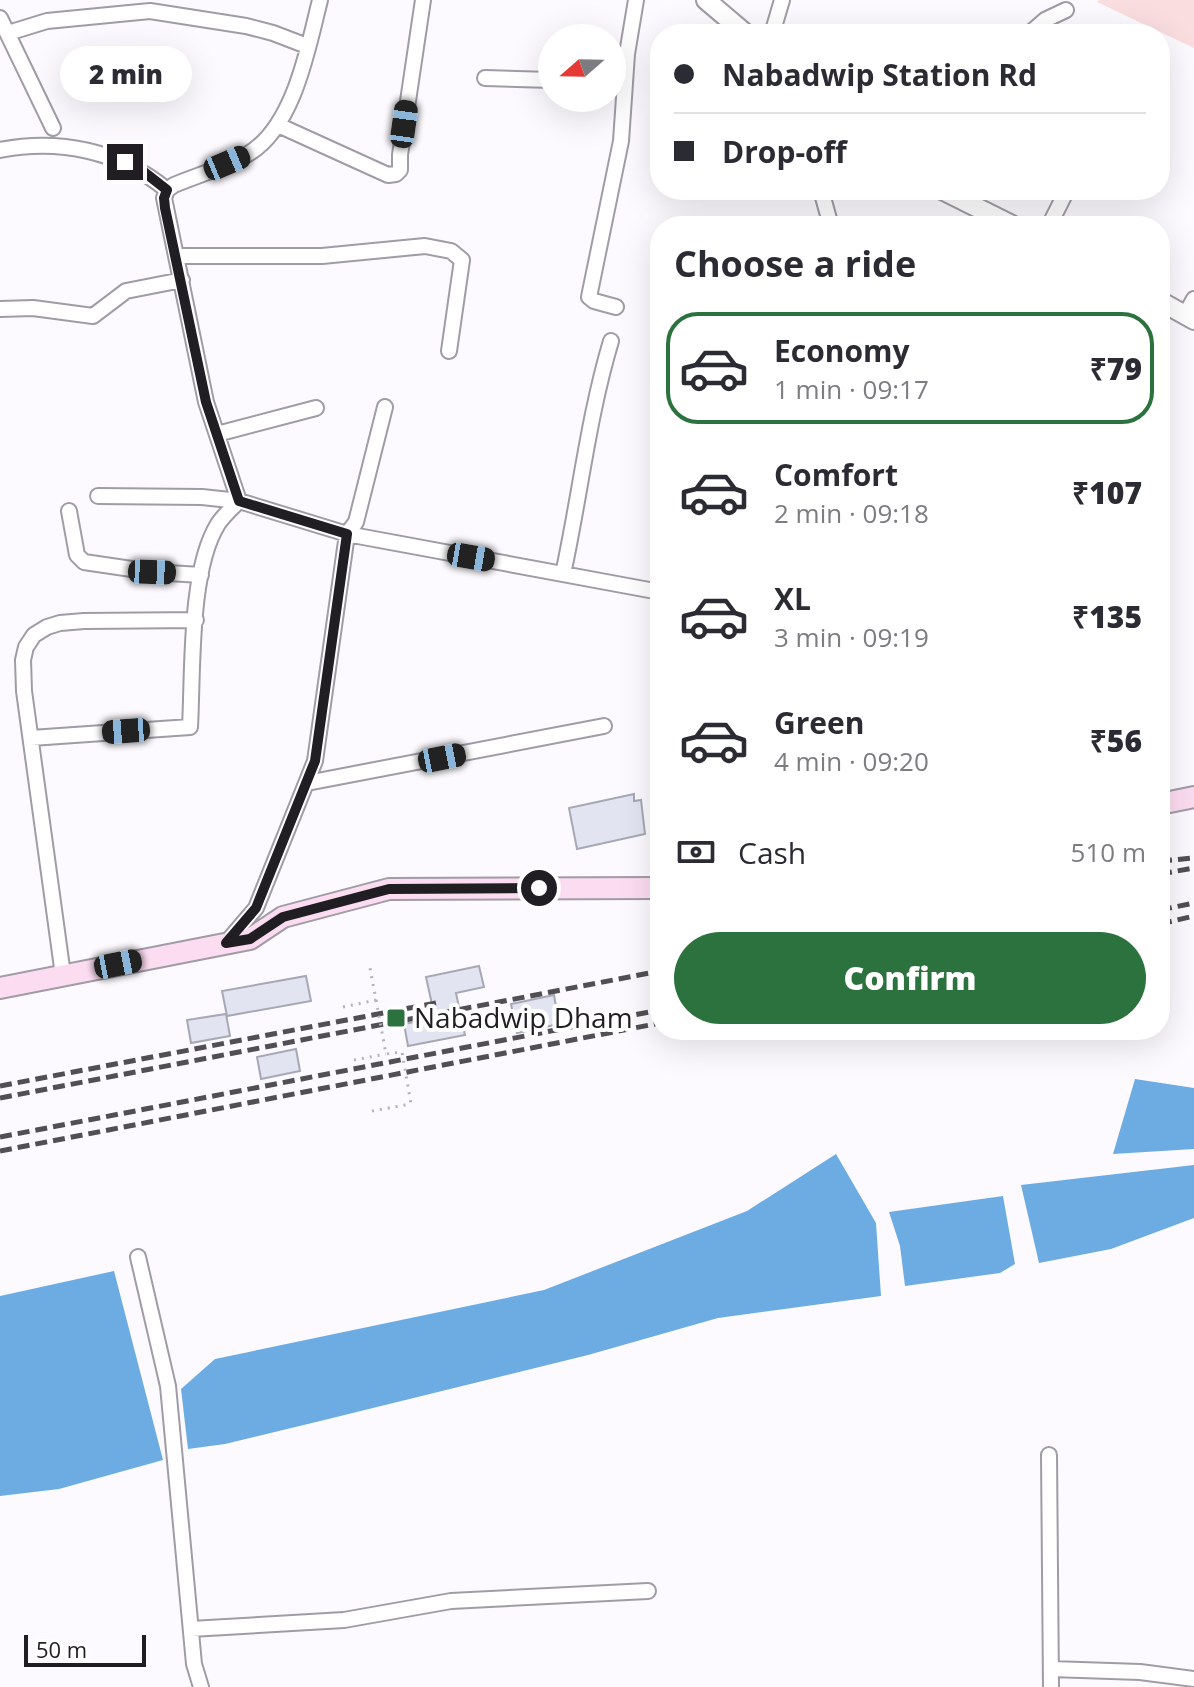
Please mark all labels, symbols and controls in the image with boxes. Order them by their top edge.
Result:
north arrow [538,24,626,112]
map controls [538,24,626,112]
callout: 2 min [59,46,191,102]
text: Nabadwip Station Rd [722,54,1037,95]
text: 2 min [89,56,163,92]
car [389,99,419,149]
text: Drop-off [722,131,847,172]
car [200,143,254,183]
route end [107,144,143,180]
text: Choose a ride [674,239,916,288]
text: Economy [774,330,910,371]
icon: car [678,332,750,404]
text: ₹79 [1090,348,1142,389]
text: 1 min · 09:17 [774,371,929,407]
text: Comfort [774,454,898,495]
icon: car [678,456,750,528]
text: ₹107 [1072,472,1142,513]
text: 2 min · 09:18 [774,495,929,531]
car [445,541,497,573]
car [128,559,176,585]
text: XL [774,578,811,619]
icon: car [678,580,750,652]
text: ₹135 [1072,596,1142,637]
text: 3 min · 09:19 [774,619,929,655]
text: Green [774,702,865,743]
icon: car [678,704,750,776]
car [101,717,151,745]
text: ₹56 [1090,720,1142,761]
car [416,742,468,774]
text: 4 min · 09:20 [774,743,929,779]
icon: cash [674,830,718,874]
text: Cash [738,832,806,873]
text: 510 m [1071,834,1146,870]
route start [521,870,557,906]
button: Confirm [674,932,1146,1024]
car [92,948,144,980]
place label: Nabadwip Dham [414,998,633,1036]
marker: Nabadwip Dham [385,1007,407,1029]
scale bar [24,1631,146,1667]
text: 50 m [36,1634,87,1664]

